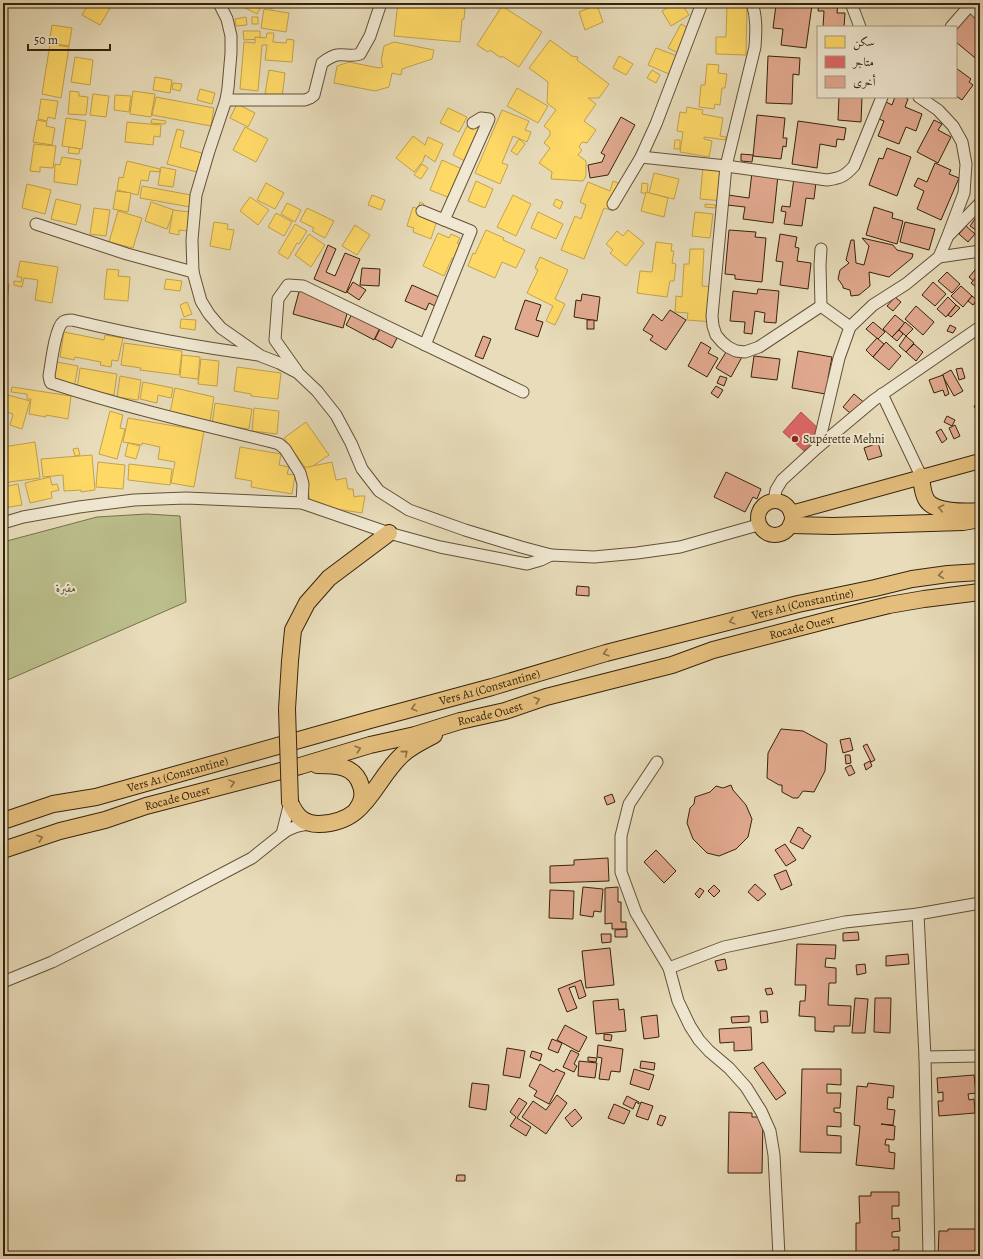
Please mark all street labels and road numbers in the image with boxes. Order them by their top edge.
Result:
street label: Vers A1 (Constantine) [749,585,855,624]
street label: Rocade Ouest [768,611,836,643]
street label: Vers A1 (Constantine) [437,665,542,709]
street label: Rocade Ouest [456,698,525,729]
street label: Vers A1 (Constantine) [124,752,230,796]
street label: Rocade Ouest [143,782,212,814]

